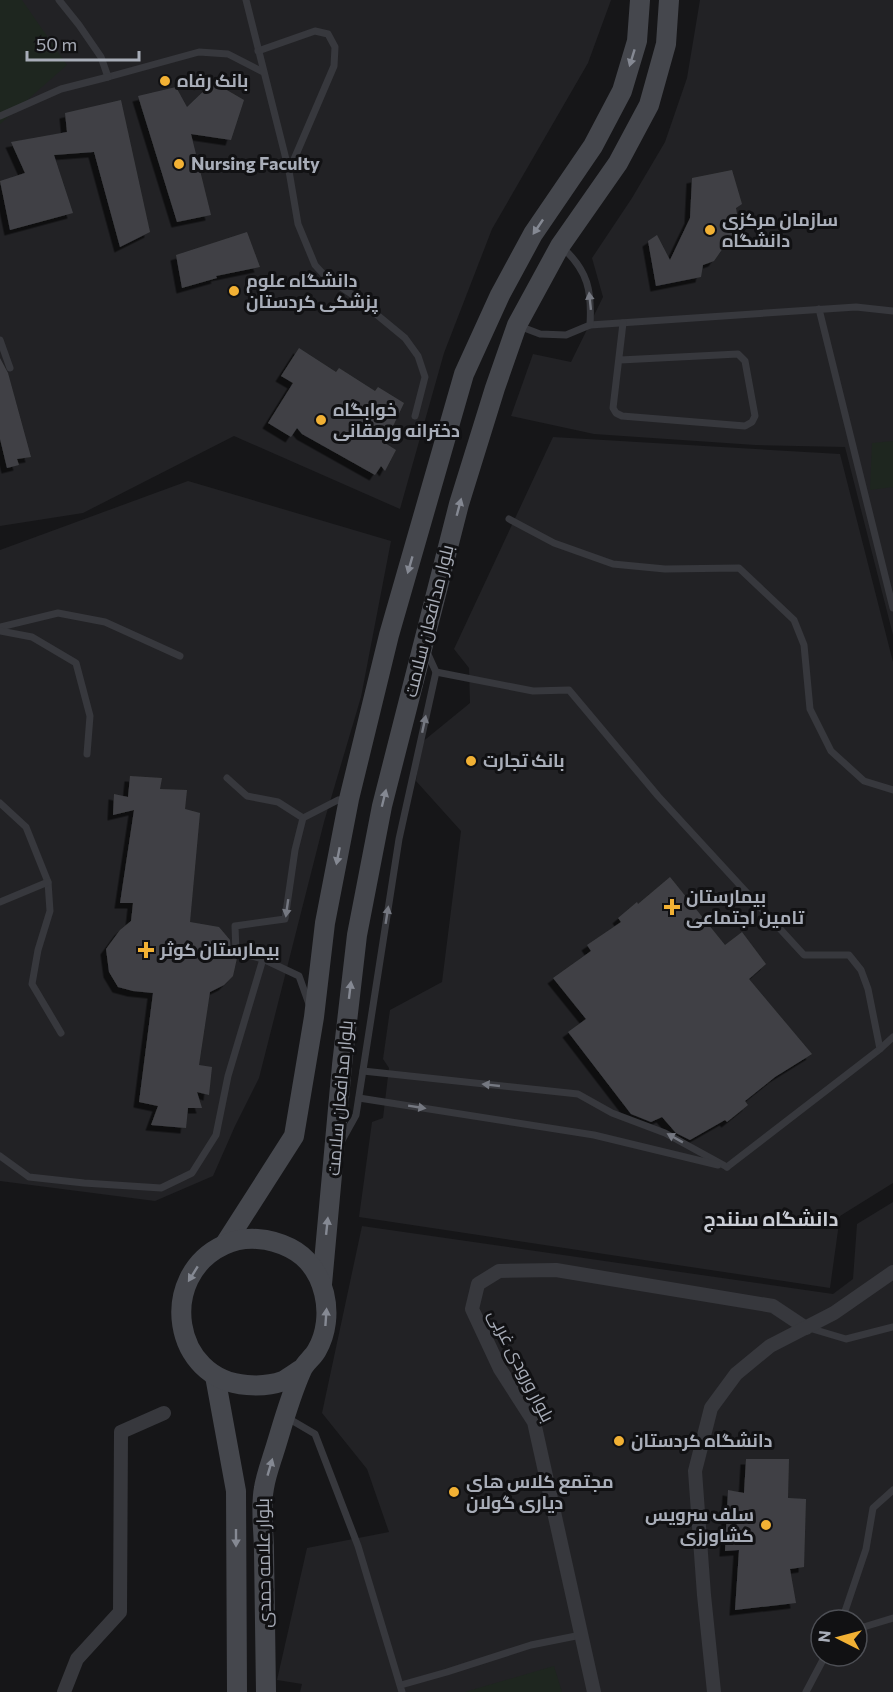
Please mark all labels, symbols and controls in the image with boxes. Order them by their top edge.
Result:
scale bar [27,24,140,62]
text: 50 m [36,33,77,55]
one-way arrow [627,49,636,67]
place label: بانک رفاه [177,69,248,91]
marker: بانک رفاه [158,74,172,88]
place label: Nursing Faculty [191,152,320,174]
marker: Nursing Faculty [172,157,186,171]
place label: سازمان مرکزی دانشگاه [722,208,838,251]
one-way arrow [532,219,544,235]
marker: سازمان مرکزی دانشگاه [703,223,717,237]
place label: دانشگاه علوم پزشکی کردستان [246,269,378,314]
marker: دانشگاه علوم پزشکی کردستان [227,284,241,298]
one-way arrow [585,291,595,310]
place label: خوابگاه دخترانه ورمقانی [333,398,460,442]
marker: خوابگاه دخترانه ورمقانی [314,413,328,427]
one-way arrow [454,498,464,516]
street label: بلوار مدافعان سلامت [398,542,459,699]
one-way arrow [405,556,414,574]
one-way arrow [420,715,430,733]
place label: بانک تجارت [483,749,565,771]
marker: بانک تجارت [464,754,478,768]
one-way arrow [380,789,390,807]
one-way arrow [333,847,342,866]
place label: بیمارستان تامین اجتماعی [686,885,805,929]
marker: بیمارستان تامین اجتماعی [663,898,681,916]
one-way arrow [282,899,291,918]
one-way arrow [383,906,392,925]
place label: بیمارستان کوثر [159,938,280,961]
marker: بیمارستان کوثر [137,941,155,959]
one-way arrow [346,980,355,999]
street label: بلوار مدافعان سلامت [321,1019,358,1177]
one-way arrow [481,1080,500,1090]
one-way arrow [408,1102,427,1111]
one-way arrow [667,1133,684,1143]
district label: دانشگاه سنندج [704,1206,838,1233]
one-way arrow [323,1216,332,1235]
one-way arrow [187,1266,198,1282]
street label: بلوار ورودی غربی [483,1306,560,1426]
one-way arrow [322,1308,331,1327]
place label: دانشگاه کردستان [631,1429,773,1452]
marker: دانشگاه کردستان [612,1434,626,1448]
one-way arrow [266,1457,275,1475]
place label: مجتمع کلاس های دیاری گولان [466,1470,614,1514]
marker: مجتمع کلاس های دیاری گولان [447,1485,461,1499]
street label: بلوار علامه حمدی [251,1498,276,1628]
place label: سلف سرویس کشاورزی [645,1503,754,1547]
marker: سلف سرویس کشاورزی [759,1518,773,1532]
one-way arrow [231,1528,241,1547]
north arrow [809,1608,869,1668]
text: N [814,1629,834,1643]

